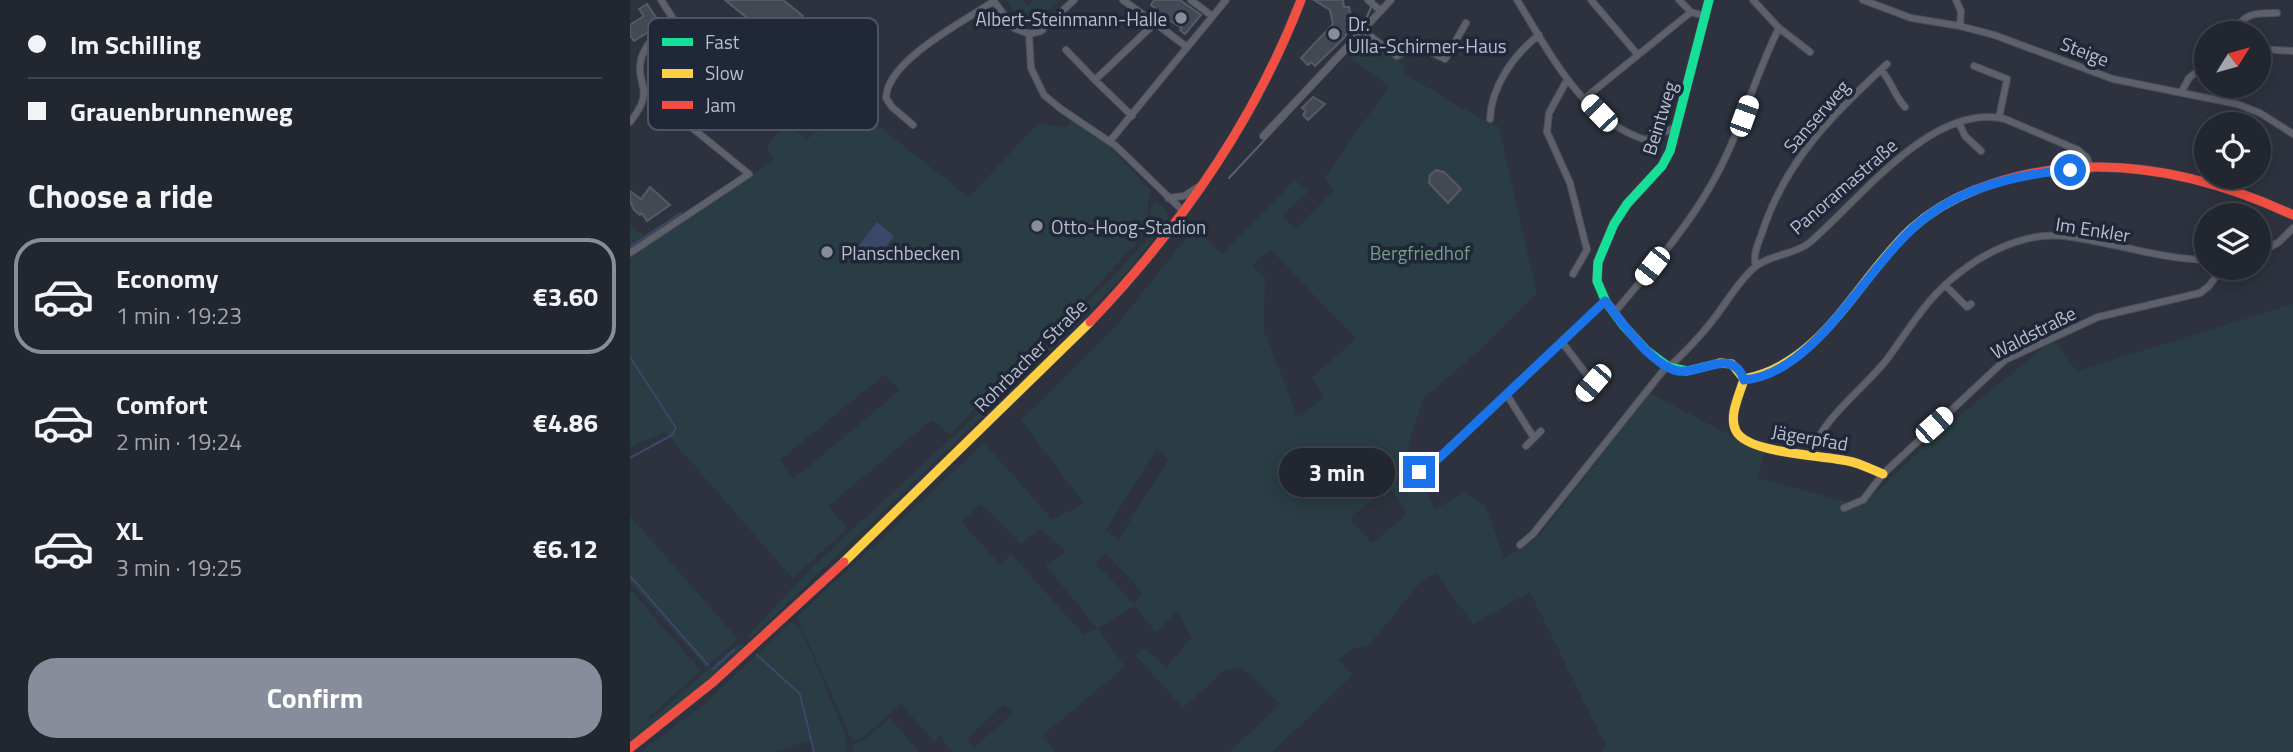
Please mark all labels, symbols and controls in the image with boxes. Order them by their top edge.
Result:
place label: Albert-Steinmann-Halle [975,4,1167,33]
place label: Dr. Ulla-Schirmer-Haus [1348,9,1507,60]
marker: Albert-Steinmann-Halle [1173,10,1189,26]
legend [648,18,878,130]
north arrow [2194,21,2272,98]
map controls [2194,21,2271,280]
text: Im Schilling [70,25,201,64]
marker: Dr. Ulla-Schirmer-Haus [1326,26,1342,42]
text: Fast [705,27,740,56]
street label: Steige [2057,29,2113,73]
text: Slow [705,58,744,87]
street label: Sanserweg [1776,73,1856,159]
street label: Beintweg [1634,77,1684,159]
text: Jam [705,90,736,119]
car [1577,91,1622,135]
text: Grauenbrunnenweg [70,92,293,131]
car [1727,93,1762,139]
button: locate [2194,112,2271,189]
street label: Panoramastraße [1783,131,1903,241]
route start [2054,154,2086,186]
text: Choose a ride [28,172,213,220]
button: layers [2194,203,2271,280]
street label: Im Enkler [2054,209,2133,249]
place label: Otto-Hoog-Stadion [1051,212,1206,241]
marker: Otto-Hoog-Stadion [1029,218,1045,234]
place label: Planschbecken [841,238,960,267]
park label: Bergfriedhof [1370,238,1471,267]
car [1631,243,1674,289]
marker: Planschbecken [819,244,835,260]
text: Economy [116,259,218,298]
icon: car [32,265,95,328]
text: €3.60 [533,277,598,316]
street label: Rohrbacher Straße [967,292,1093,418]
text: 1 min · 19:23 [116,298,242,333]
street label: Waldstraße [1985,298,2081,366]
car [1572,360,1615,406]
text: Comfort [116,385,208,424]
icon: car [32,391,95,454]
text: €4.86 [533,403,598,442]
car [1912,403,1957,447]
street label: Jägerpfad [1770,416,1850,458]
text: 2 min · 19:24 [116,424,242,459]
callout: 3 min [1279,448,1394,496]
text: 3 min [1309,455,1365,490]
route end [1403,456,1435,488]
text: XL [116,511,143,550]
icon: car [32,517,95,580]
text: €6.12 [533,529,598,568]
text: 3 min · 19:25 [116,550,242,585]
button: Confirm [28,658,602,738]

